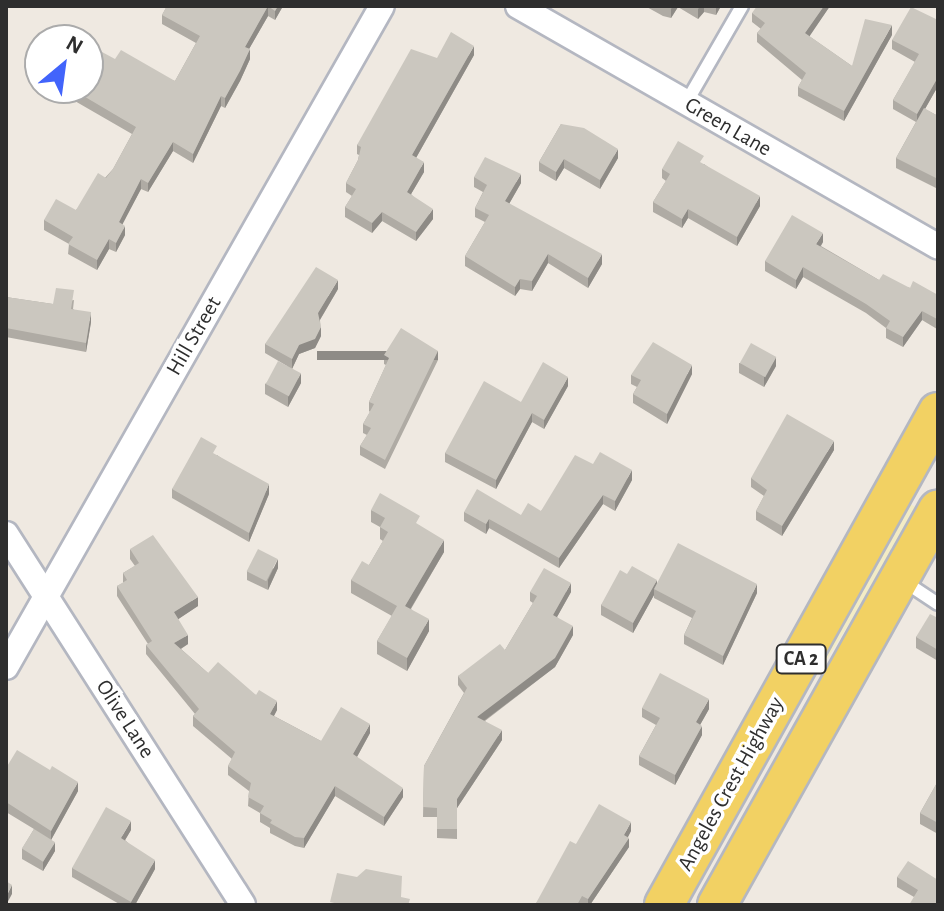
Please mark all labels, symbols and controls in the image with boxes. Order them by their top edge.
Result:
north arrow [24,24,104,104]
text: N [63,31,87,58]
street label: Green Lane [680,92,776,162]
street label: Hill Street [161,292,227,380]
road number: CA 2 [775,643,827,675]
street label: Olive Lane [90,675,160,763]
street label: Angeles Crest Highway [672,692,790,876]

